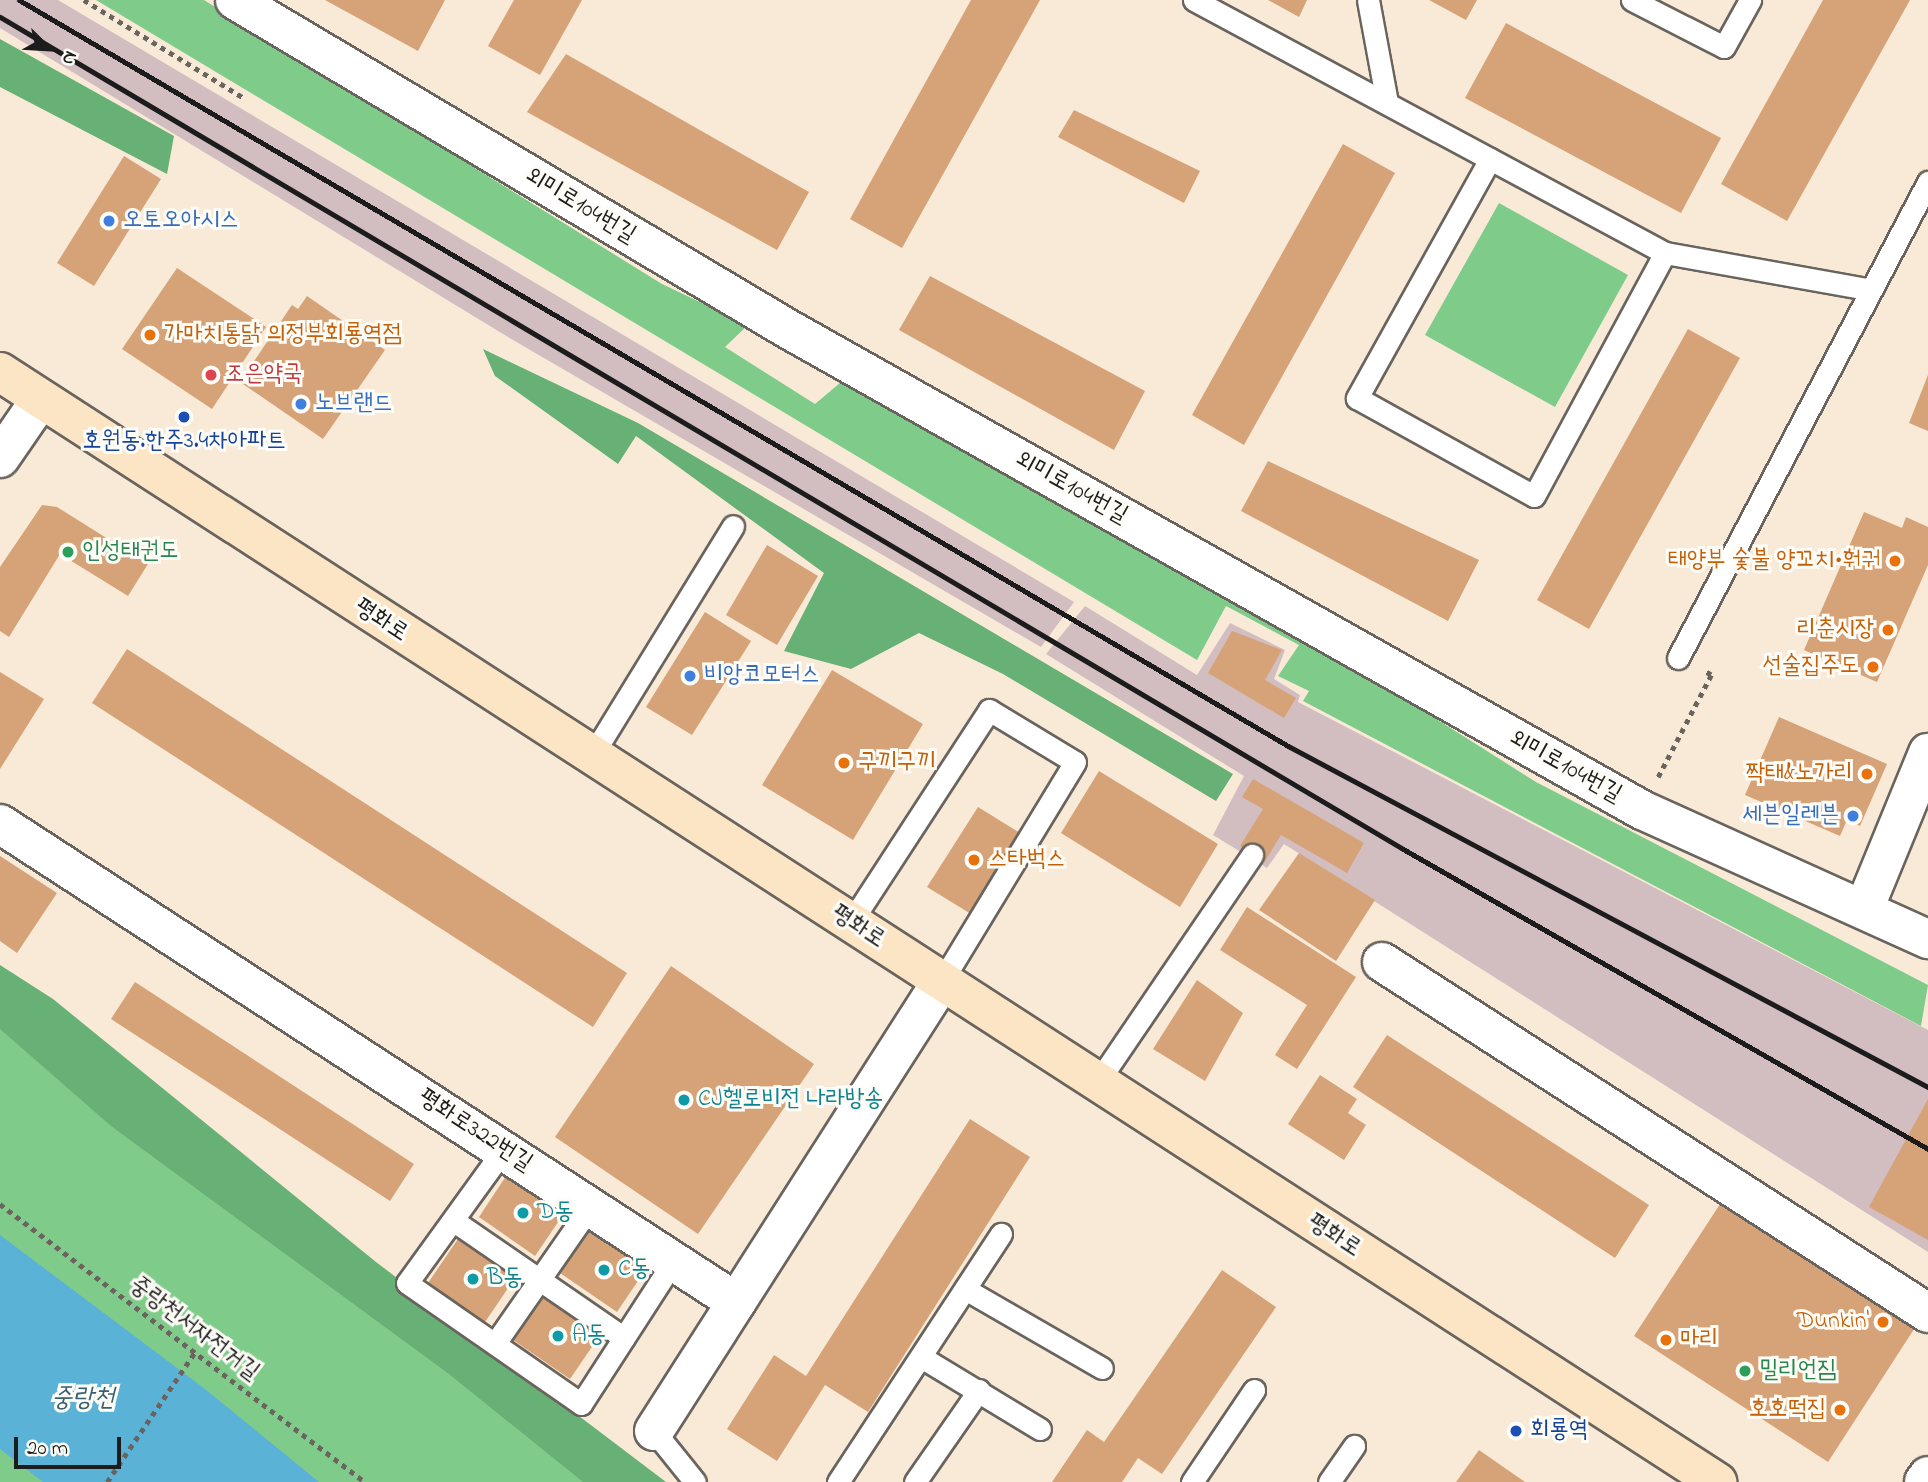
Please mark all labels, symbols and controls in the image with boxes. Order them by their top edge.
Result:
north arrow [14,14,84,84]
text: N [54,46,84,69]
street label: 외미로104번길 [519,162,641,250]
place label: 오토오아시스 [123,207,239,235]
marker: 오토오아시스 [101,213,117,229]
place label: 가마치통닭 의정부회룡역점 [164,321,402,349]
marker: 가마치통닭 의정부회룡역점 [142,327,158,343]
place label: 조은약국 [225,361,302,389]
marker: 조은약국 [203,367,219,383]
place label: 노브랜드 [315,390,392,418]
marker: 노브랜드 [293,396,309,412]
marker: 호원동.한주3.4차아파트 [176,409,192,425]
place label: 호원동.한주3.4차아파트 [82,428,286,456]
street label: 외미로104번길 [1010,445,1132,531]
place label: 인성태권도 [82,538,179,566]
marker: 인성태권도 [60,544,76,560]
place label: 태양부 숯불 양꼬치•훠궈 [1668,547,1881,575]
marker: 태양부 숯불 양꼬치•훠궈 [1887,553,1903,569]
street label: 평화로 [349,593,413,649]
place label: 리춘시장 [1797,616,1874,644]
marker: 리춘시장 [1880,622,1896,638]
place label: 선술집주도 [1762,653,1859,681]
marker: 선술집주도 [1865,659,1881,675]
place label: 비앙코모터스 [704,662,820,690]
marker: 비앙코모터스 [682,668,698,684]
street label: 외미로104번길 [1504,724,1626,810]
place label: 구끼구끼 [858,749,935,777]
marker: 구끼구끼 [836,755,852,771]
place label: 짝태&노가리 [1745,760,1853,788]
marker: 짝태&노가리 [1859,766,1875,782]
place label: 세븐일레븐 [1742,802,1839,830]
marker: 세븐일레븐 [1845,808,1861,824]
place label: 스타벅스 [988,846,1065,874]
marker: 스타벅스 [966,852,982,868]
street label: 평화로 [826,899,890,955]
street label: 평화로322번길 [413,1083,537,1179]
place label: CJ헬로비전 나라방송 [698,1086,883,1114]
marker: CJ헬로비전 나라방송 [676,1092,692,1108]
place label: D동 [537,1199,574,1227]
marker: D동 [515,1205,531,1221]
street label: 평화로 [1302,1208,1366,1264]
place label: C동 [618,1256,650,1284]
marker: C동 [596,1262,612,1278]
place label: B동 [487,1265,522,1293]
street label: 중랑천서자전거길 [124,1271,264,1387]
marker: B동 [465,1271,481,1287]
place label: Dunkin' [1797,1308,1869,1336]
marker: Dunkin' [1875,1314,1891,1330]
place label: A동 [572,1322,606,1350]
place label: 마리 [1680,1326,1719,1354]
marker: A동 [550,1328,566,1344]
marker: 마리 [1658,1332,1674,1348]
place label: 밀리언짐 [1759,1357,1836,1385]
marker: 밀리언짐 [1737,1363,1753,1379]
water label: 중랑천 [52,1384,114,1416]
place label: 호호떡집 [1749,1396,1826,1424]
marker: 호호떡집 [1832,1402,1848,1418]
place label: 회룡역 [1530,1417,1588,1445]
scale bar [18,1422,124,1466]
marker: 회룡역 [1508,1423,1524,1439]
text: 20 m [27,1434,68,1464]

